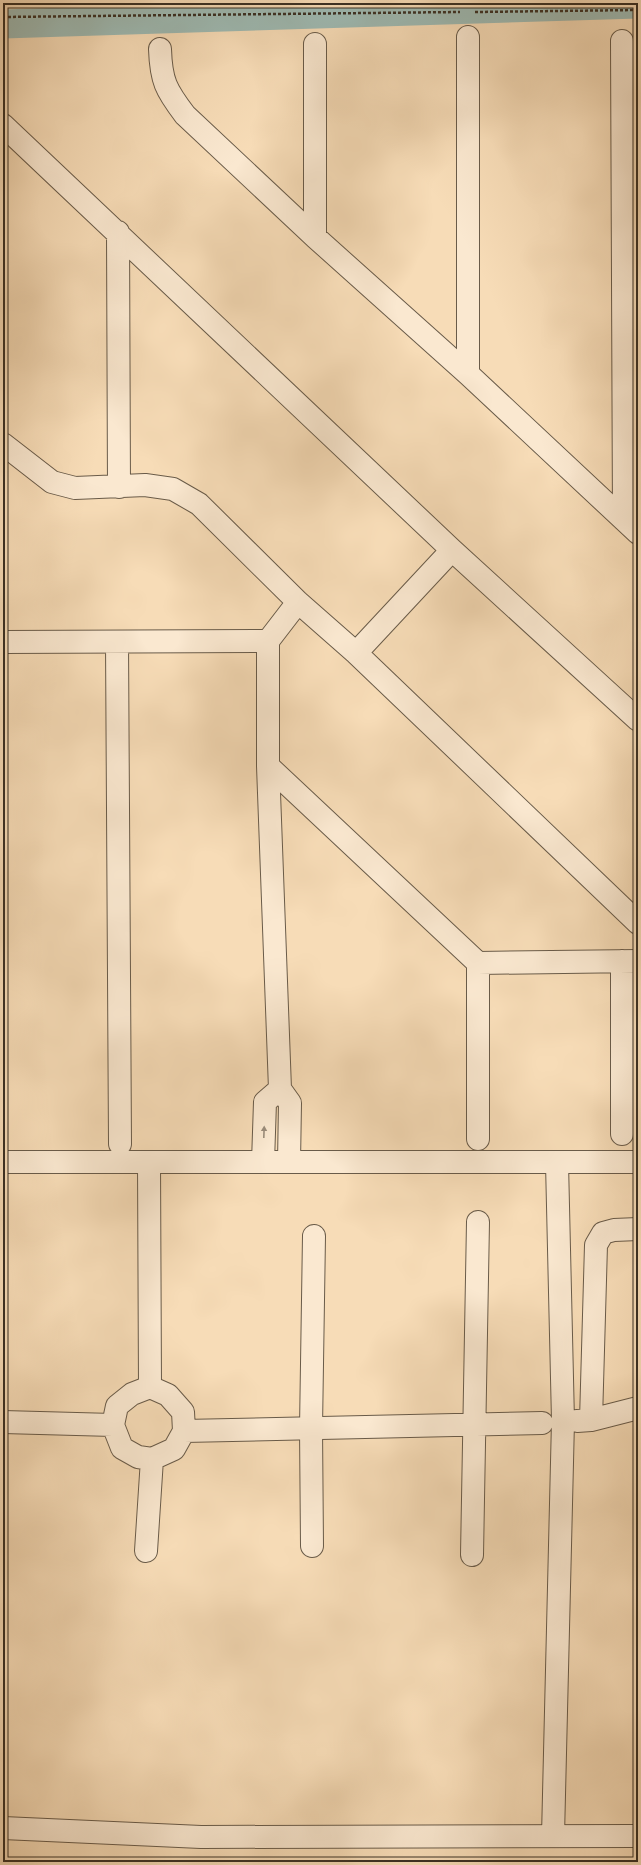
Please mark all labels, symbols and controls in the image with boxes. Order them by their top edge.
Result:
one-way arrow [261,1126,268,1138]

